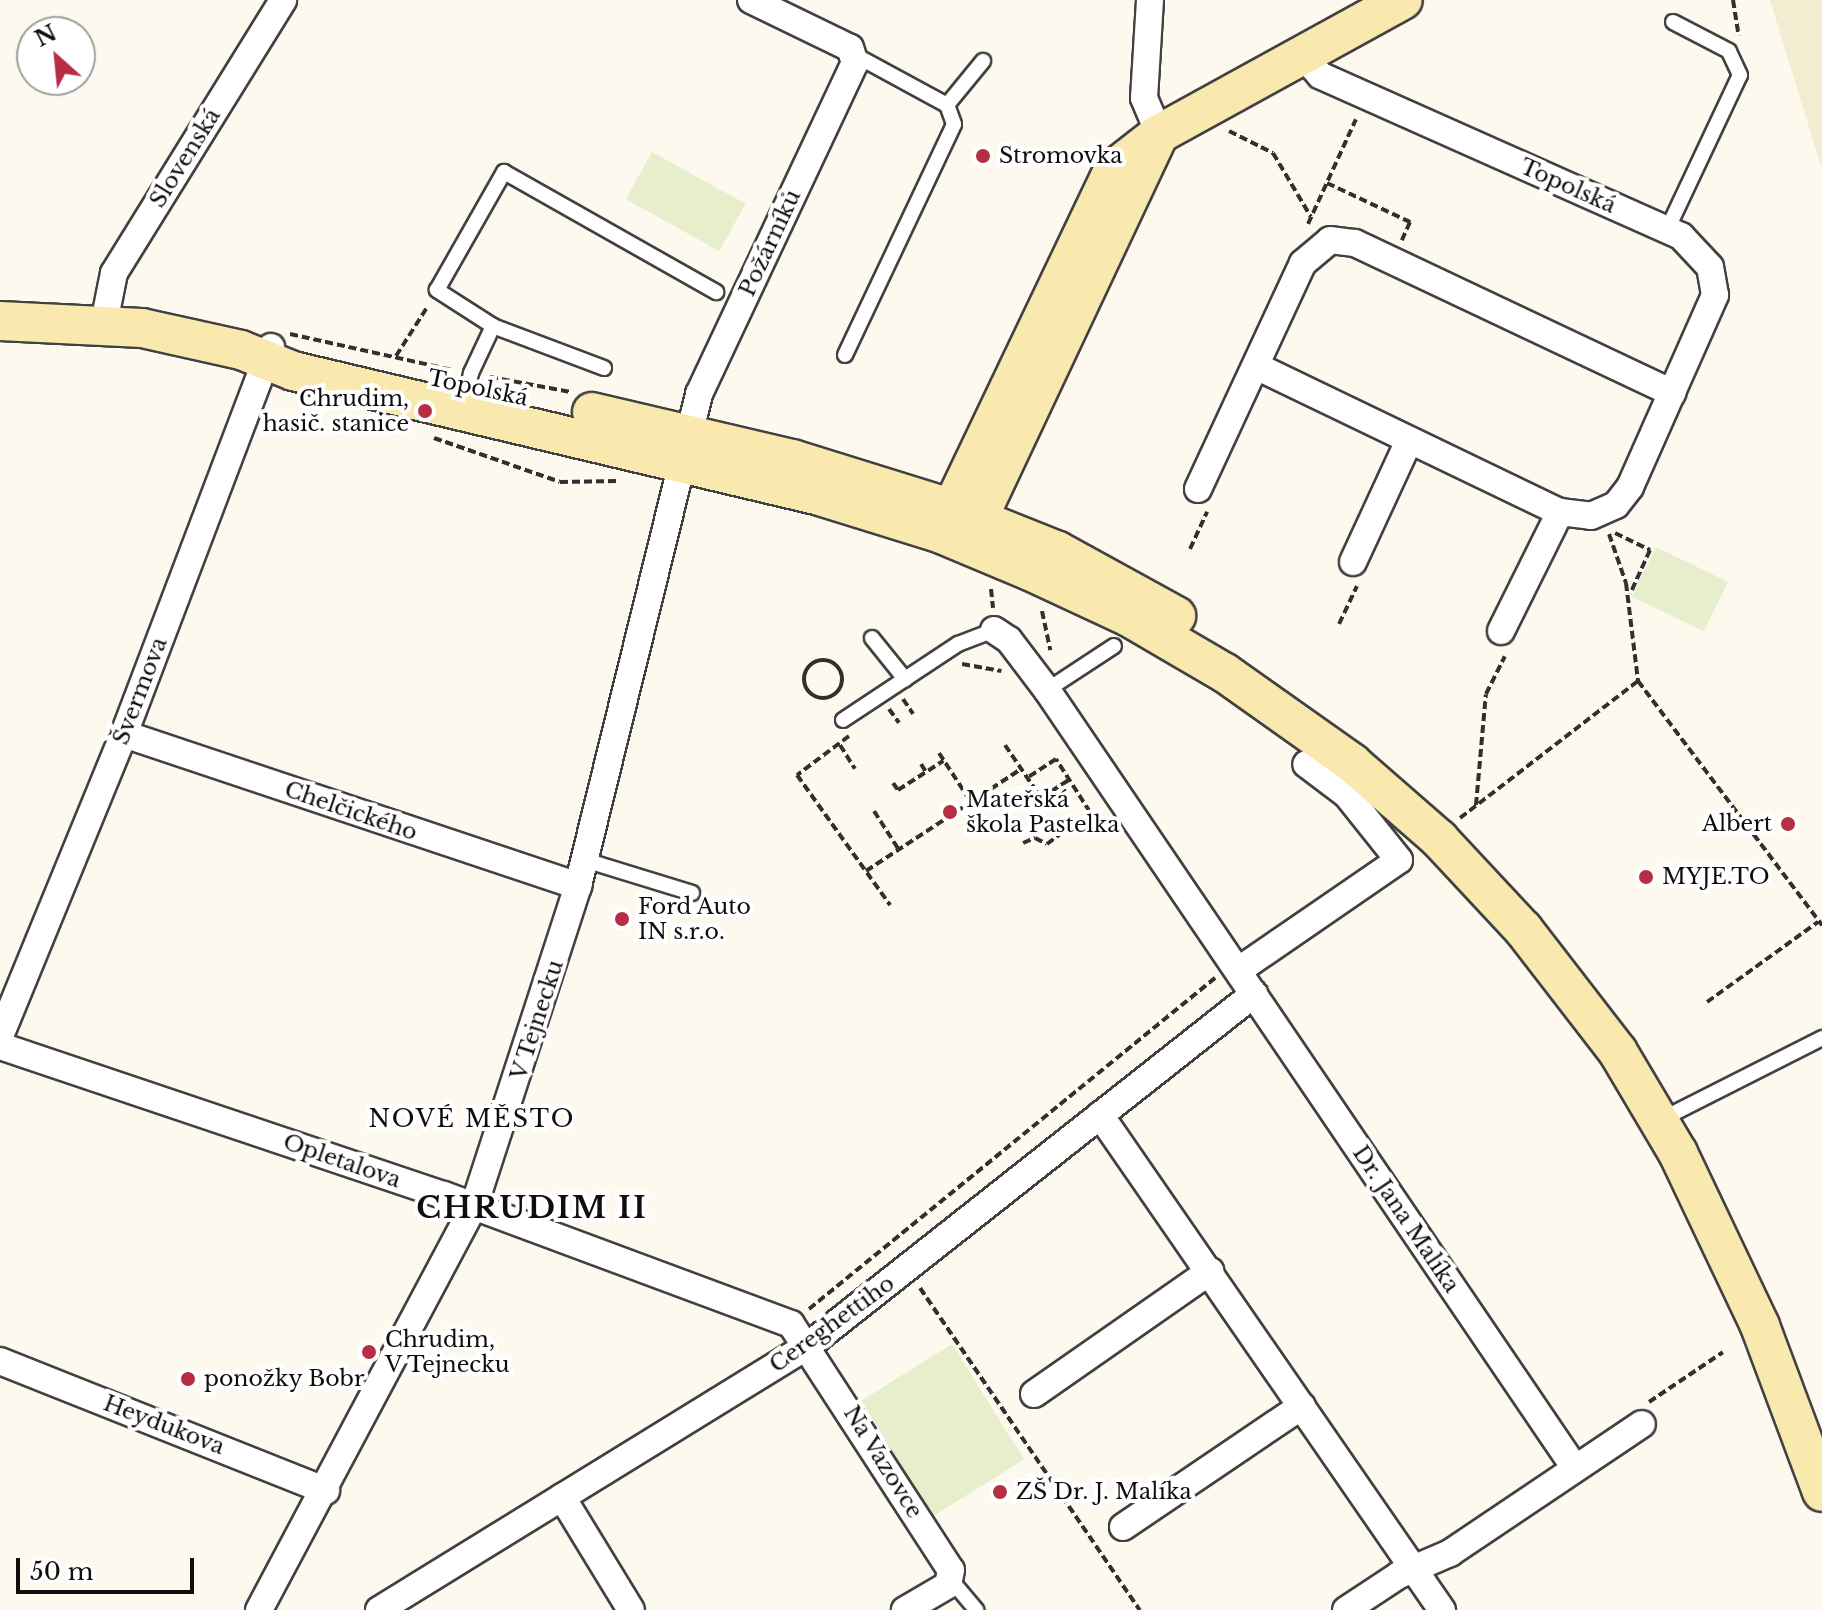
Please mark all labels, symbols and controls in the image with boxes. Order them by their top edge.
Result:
north arrow [16,16,96,96]
text: N [30,19,61,53]
street label: Slovenská [144,104,226,212]
place label: Stromovka [999,143,1123,169]
marker: Stromovka [974,147,992,165]
street label: Topolská [1516,153,1620,219]
street label: Požárníků [734,185,806,301]
street label: Topolská [425,365,531,411]
place label: Chrudim, hasič. stanice [263,385,409,436]
marker: Chrudim, hasič. stanice [416,402,434,420]
street label: Švermova [107,634,173,748]
street label: Chelčického [281,776,421,846]
place label: Mateřská škola Pastelka [966,786,1120,838]
marker: Mateřská škola Pastelka [941,803,959,821]
place label: Albert [1702,811,1772,837]
marker: Albert [1779,815,1797,833]
place label: MYJE.TO [1662,864,1770,890]
marker: MYJE.TO [1637,868,1655,886]
place label: Ford Auto IN s.r.o. [638,893,752,944]
marker: Ford Auto IN s.r.o. [613,910,631,928]
street label: V Tejnecku [505,956,569,1084]
district label: NOVÉ MĚSTO [368,1105,576,1133]
street label: Opletalova [280,1129,404,1193]
street label: Dr. Jana Malíka [1347,1140,1465,1298]
district label: CHRUDIM II [416,1190,648,1226]
street label: Cereghettiho [765,1270,899,1378]
place label: Chrudim, V Tejnecku [385,1326,511,1378]
marker: Chrudim, V Tejnecku [360,1343,378,1361]
place label: ponožky Bobr [204,1366,365,1392]
marker: ponožky Bobr [179,1370,197,1388]
street label: Heydukova [100,1390,228,1460]
street label: Na Vazovce [838,1401,928,1523]
place label: ZŠ Dr. J. Malíka [1016,1479,1192,1505]
marker: ZŠ Dr. J. Malíka [991,1483,1009,1501]
scale bar [20,1542,198,1592]
text: 50 m [30,1557,93,1586]

